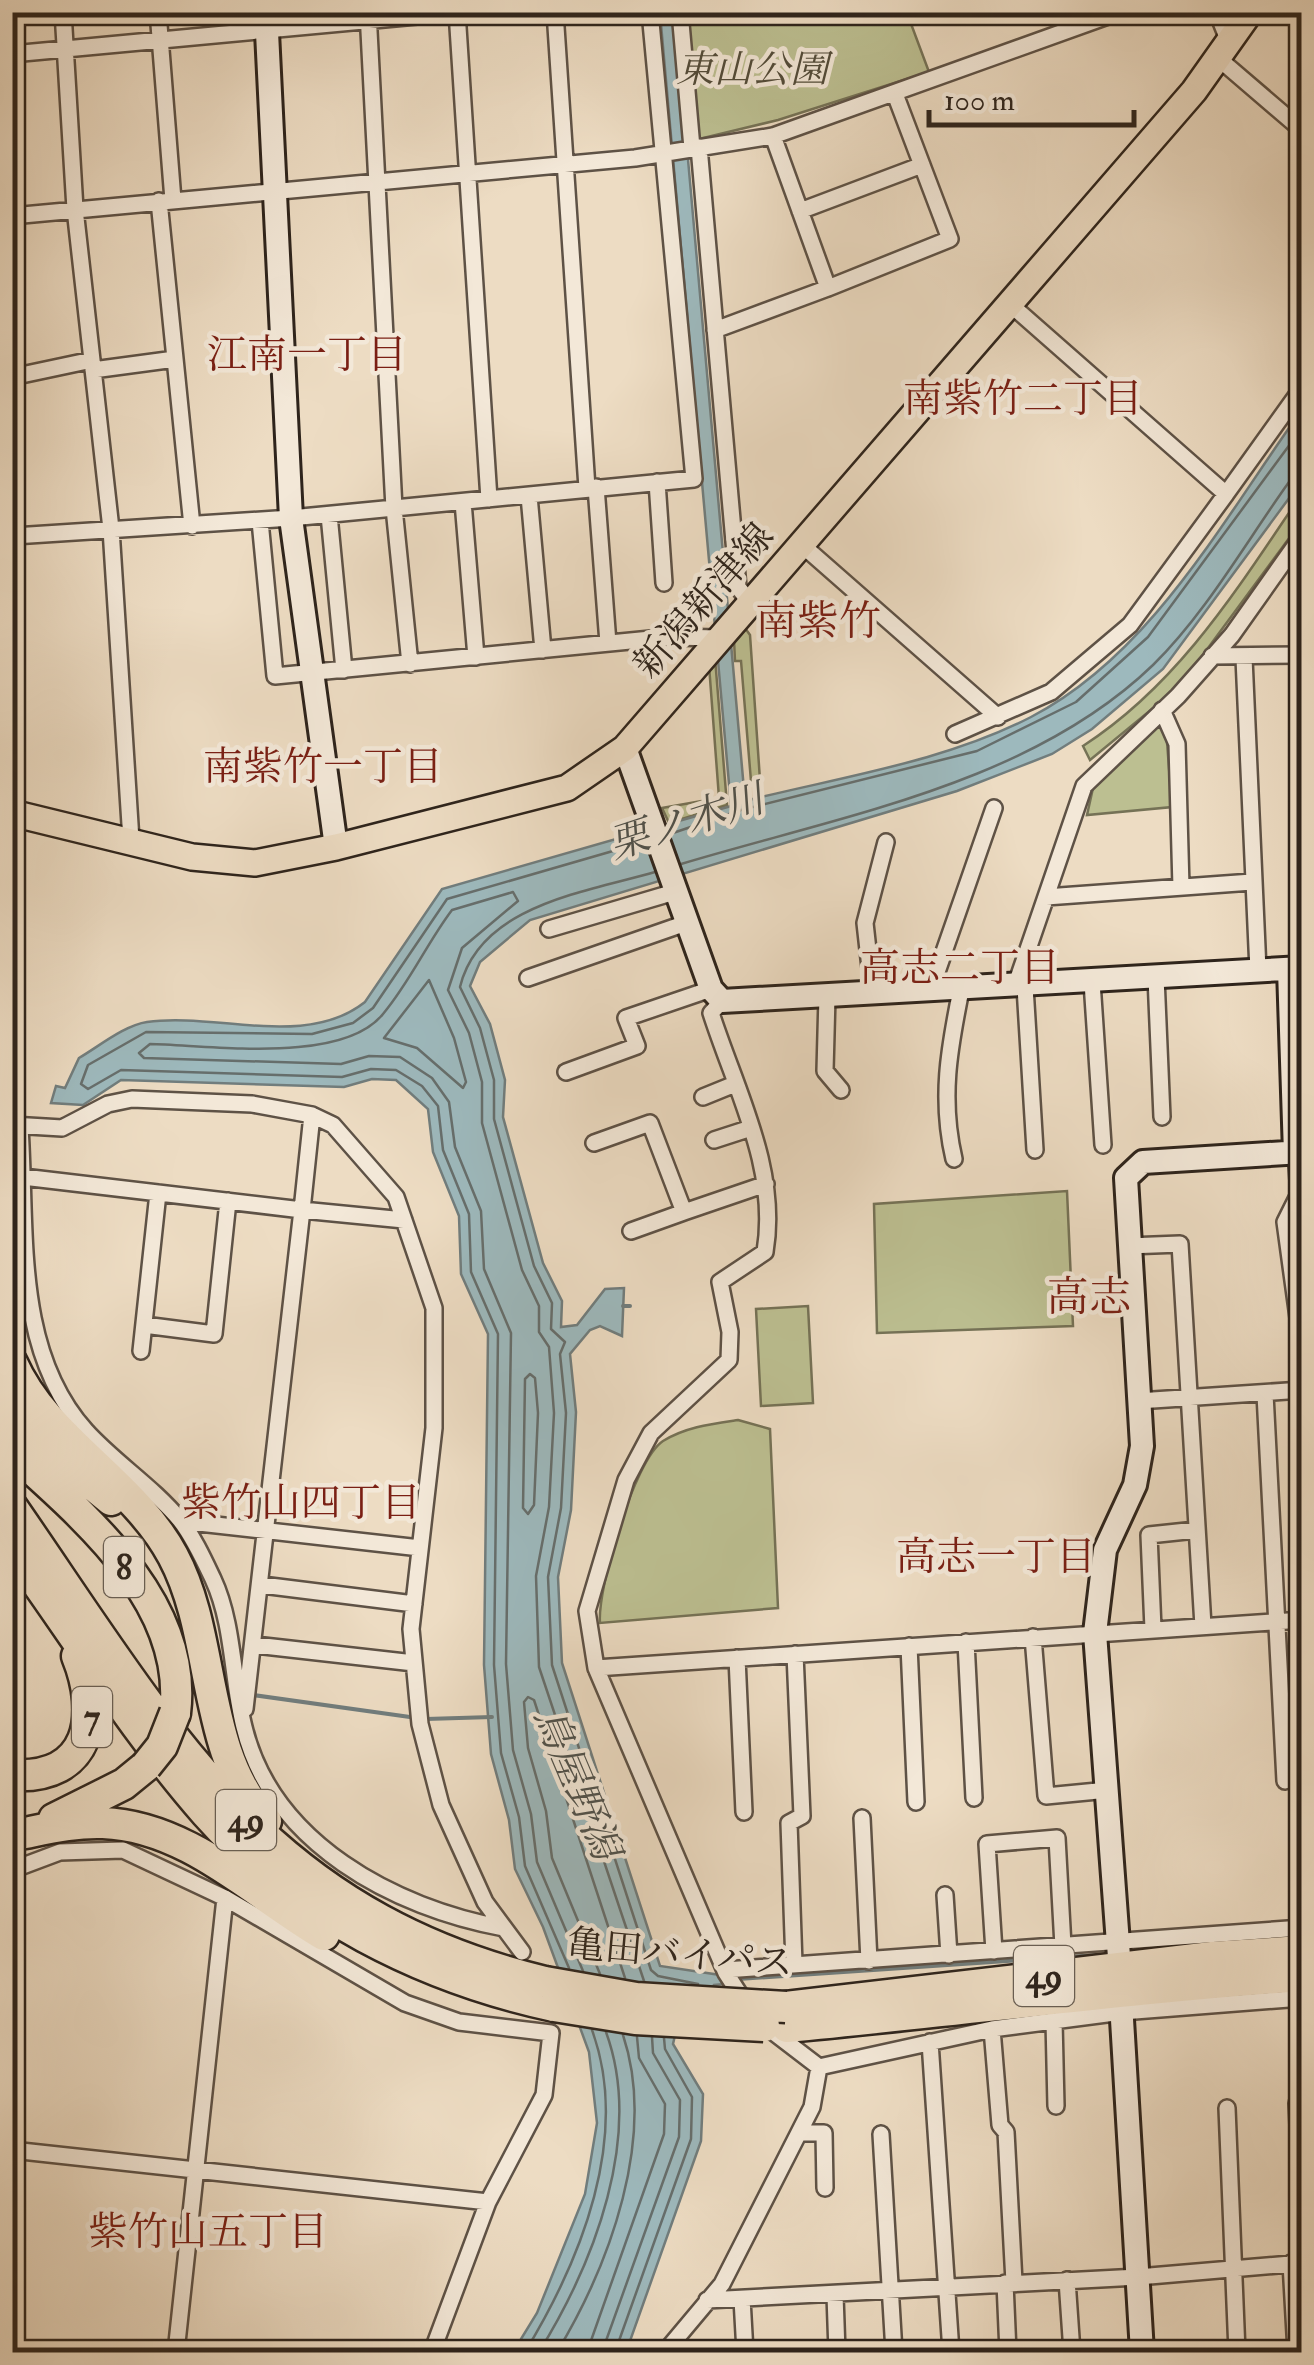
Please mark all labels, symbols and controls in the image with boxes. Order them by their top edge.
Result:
park label: 東山公園 [676,46,834,94]
scale bar [929,65,1134,127]
text: 100 m [944,82,1015,119]
district label: 江南一丁目 [207,330,407,381]
district label: 南紫竹二丁目 [903,374,1143,425]
street label: 新潟新津線 [623,513,784,688]
district label: 南紫竹 [755,596,881,648]
district label: 南紫竹一丁目 [203,742,443,793]
water label: 栗ノ木川 [602,772,774,871]
district label: 高志二丁目 [860,943,1060,994]
district label: 高志 [1047,1272,1131,1324]
district label: 紫竹山四丁目 [181,1478,421,1529]
district label: 高志一丁目 [896,1532,1096,1583]
road number: 8 [104,1537,144,1597]
road number: 7 [72,1687,112,1747]
water label: 鳥屋野潟 [522,1700,633,1871]
road number: 49 [216,1790,276,1850]
street label: 亀田バイパス [565,1920,795,1988]
road number: 49 [1014,1946,1074,2006]
district label: 紫竹山五丁目 [88,2207,328,2258]

